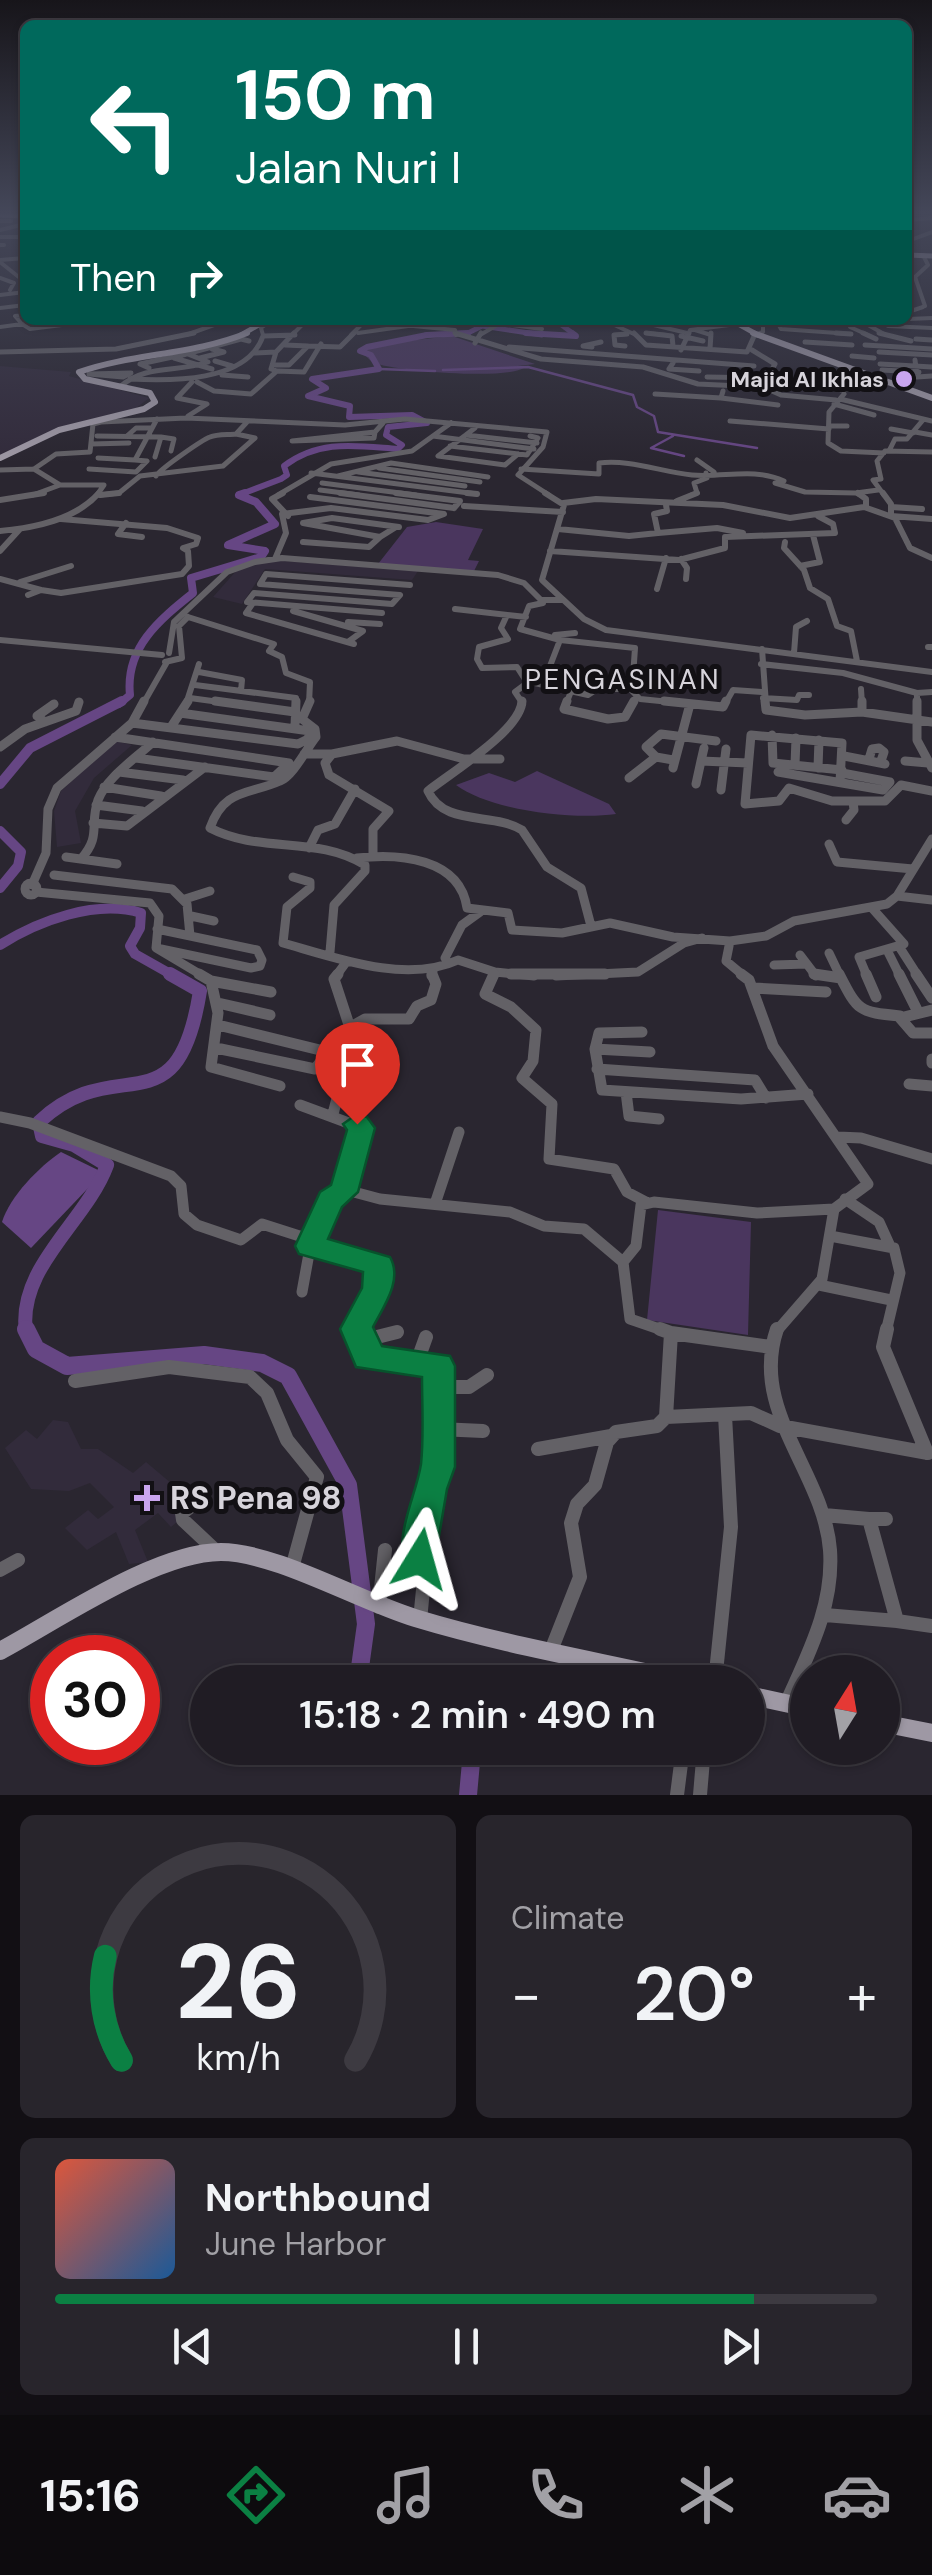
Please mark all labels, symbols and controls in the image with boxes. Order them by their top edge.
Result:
text: 150 m [235,50,436,141]
icon: left [70,60,200,190]
text: Jalan Nuri I [235,138,461,197]
icon: right [177,250,232,305]
text: Then [70,253,157,303]
place label: Majid Al Ikhlas [731,365,884,394]
marker: Majid Al Ikhlas [893,368,915,390]
district label: PENGASINAN [525,661,721,698]
pin [315,1022,400,1125]
icon: arrive [330,1037,385,1092]
place label: RS Pena 98 [170,1477,342,1519]
marker: RS Pena 98 [134,1485,160,1511]
position arrow [368,1507,472,1611]
speed limit sign: 30 [30,1635,160,1765]
north arrow [790,1655,900,1765]
map controls [790,1655,900,1765]
text: 15:18 · 2 min · 490 m [299,1690,656,1740]
text: Climate [511,1897,625,1939]
text: 26 [175,1915,301,2050]
text: 20° [633,1946,755,2043]
text: − [511,1959,541,2031]
text: + [847,1959,877,2031]
text: km/h [196,2035,280,2081]
text: Northbound [205,2173,431,2223]
text: June Harbor [205,2223,386,2265]
icon: previous [165,2319,220,2374]
icon: pause [439,2319,494,2374]
icon: next [713,2319,768,2374]
icon: directions [221,2460,291,2530]
icon: music [371,2460,441,2530]
icon: phone [521,2460,591,2530]
icon: climate [672,2460,742,2530]
icon: car [822,2460,892,2530]
text: 15:16 [40,2466,141,2525]

